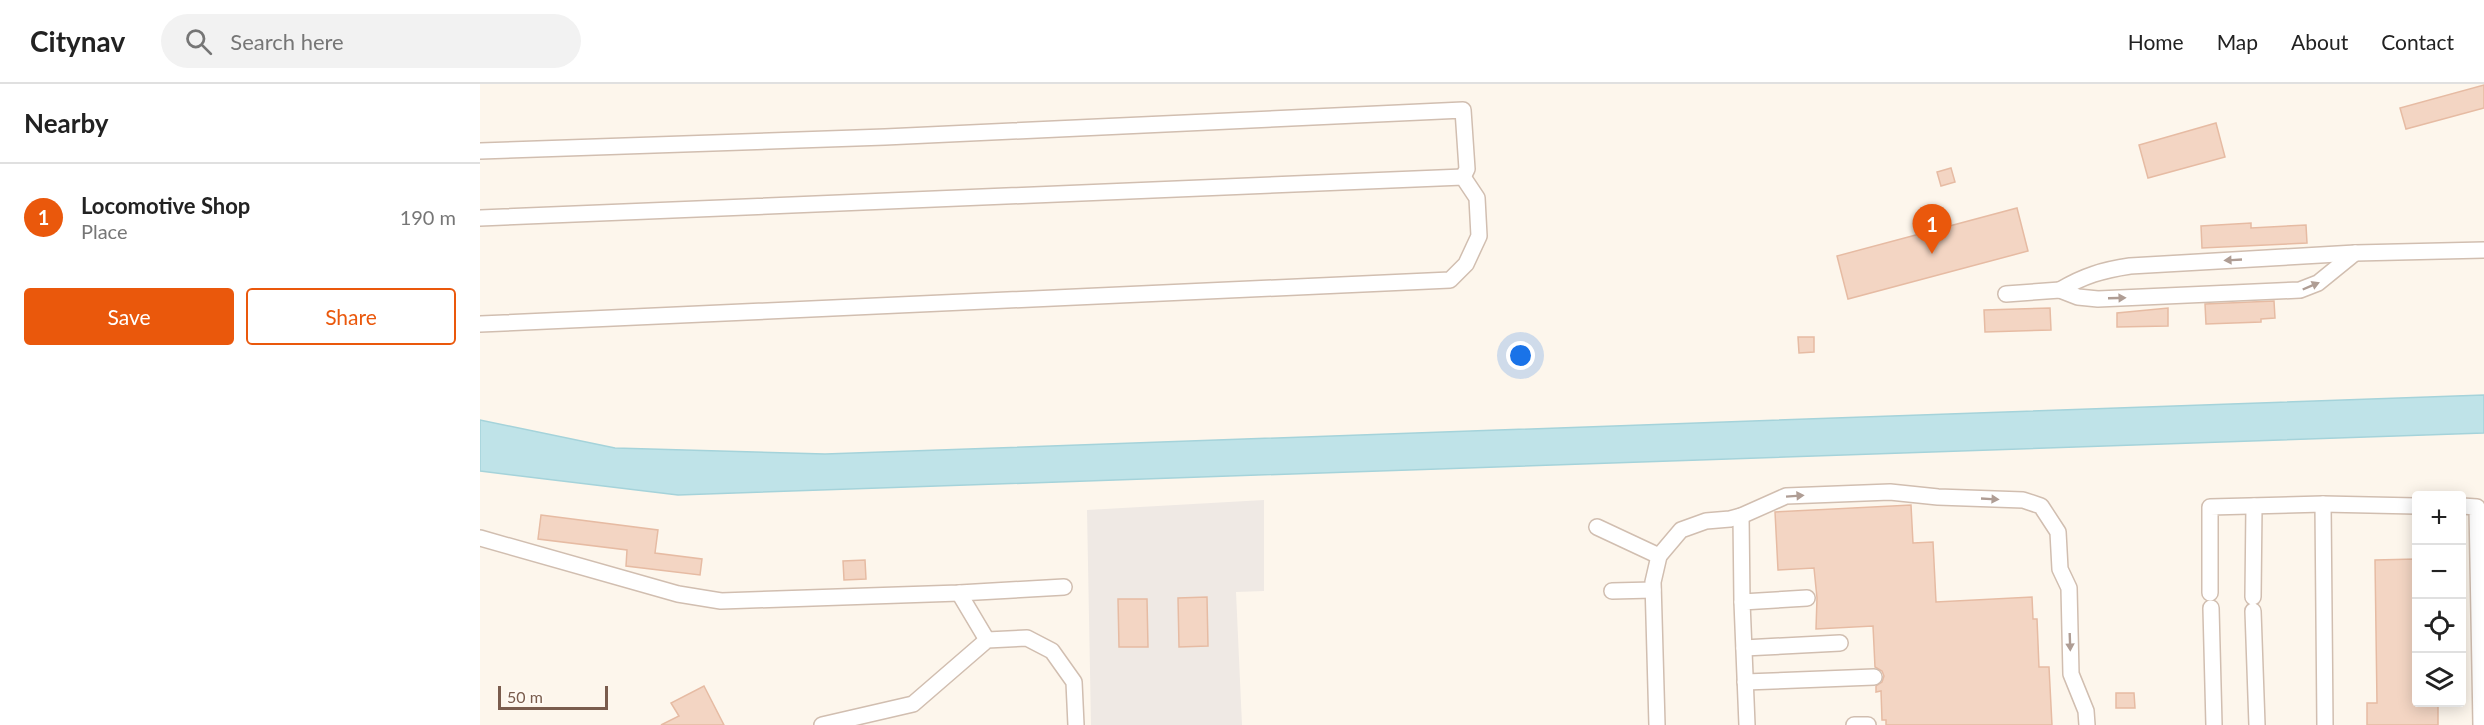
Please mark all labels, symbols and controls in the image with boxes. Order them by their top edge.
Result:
search box [161,14,581,68]
text: Citynav [30,24,125,58]
icon: search [182,25,215,58]
text: Search here [230,28,344,55]
text: Home [2128,29,2184,54]
text: Map [2217,29,2258,54]
text: About [2291,29,2348,54]
text: Contact [2381,29,2454,54]
text: Nearby [24,107,109,139]
text: Locomotive Shop [81,192,250,219]
pin: 1 [1912,204,1952,254]
text: 1 [38,205,49,229]
text: 190 m [400,205,456,229]
text: Place [81,219,128,243]
one-way arrow [2224,255,2243,264]
one-way arrow [2302,281,2320,291]
button: Save [24,288,234,345]
button: Share [246,288,456,345]
one-way arrow [2107,294,2126,303]
your location [1506,341,1535,370]
one-way arrow [1786,491,1805,500]
map controls [2412,491,2466,707]
button: + [2412,491,2466,545]
one-way arrow [1980,494,1999,503]
button: − [2412,545,2466,599]
button: locate [2412,599,2466,653]
one-way arrow [2066,632,2075,651]
button: layers [2412,653,2466,707]
scale bar [498,683,608,710]
text: 50 m [507,687,543,706]

